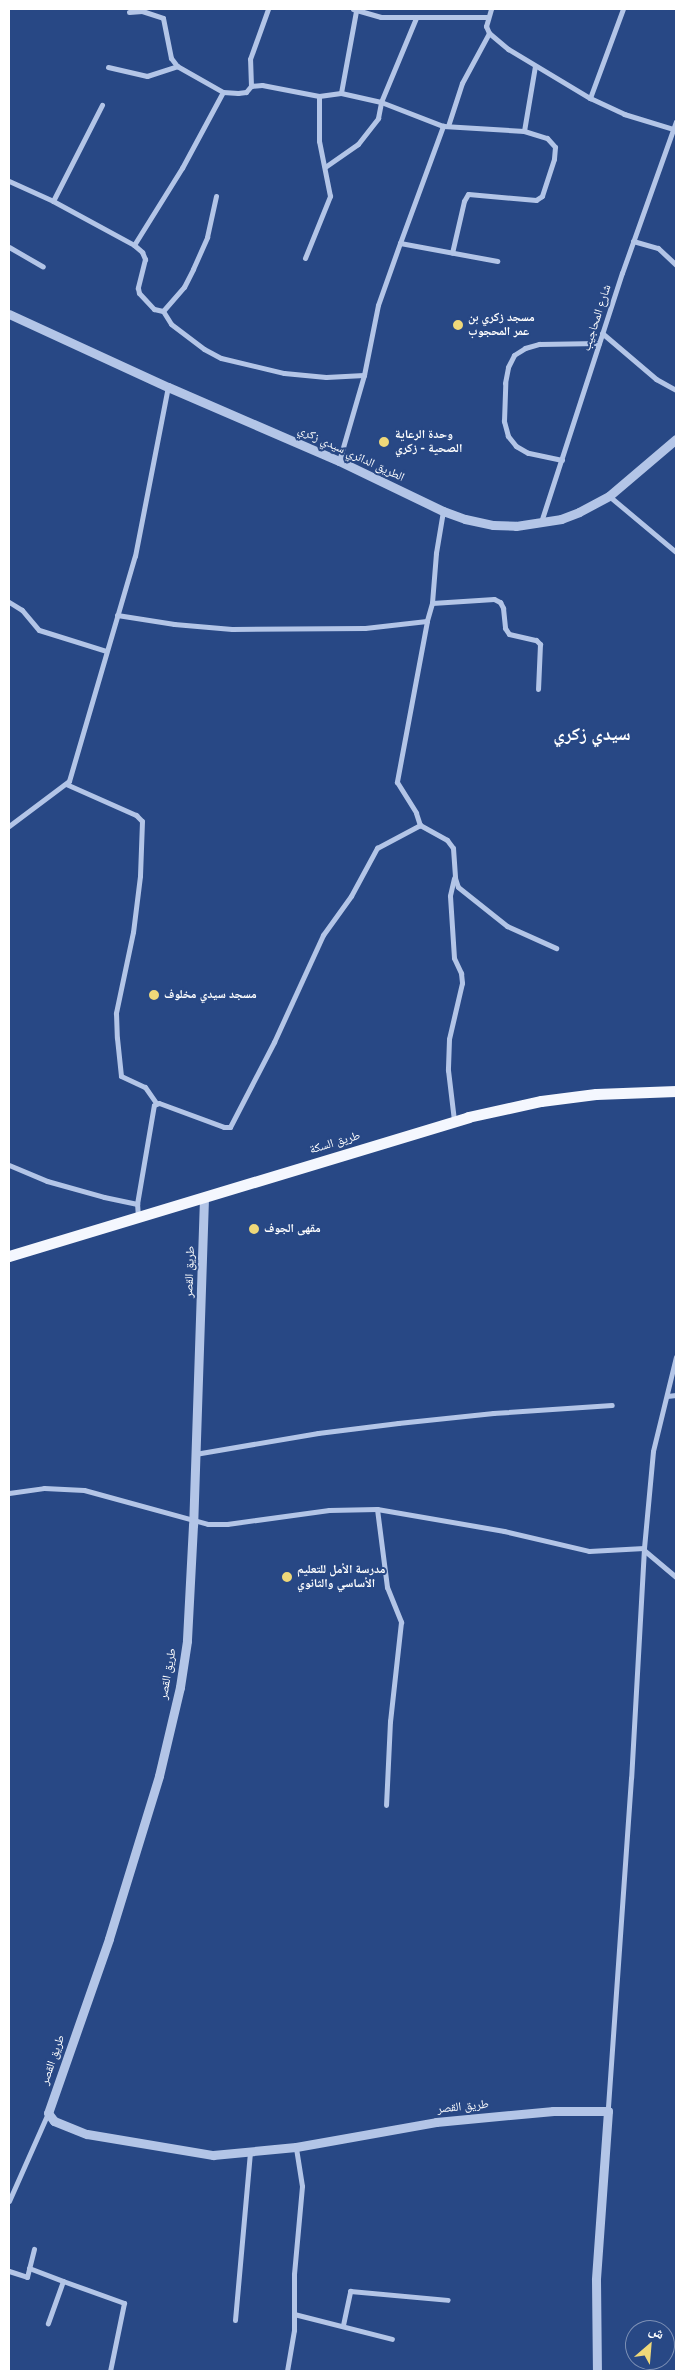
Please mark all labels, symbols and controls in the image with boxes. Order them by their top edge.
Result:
street label: شارع المحاجيب [579,283,615,353]
place label: مسجد زكري بن عمر المحجوب [468,311,535,339]
marker: مسجد زكري بن عمر المحجوب [452,319,464,331]
street label: الطريق الدائري سيدي زكري [296,423,406,485]
place label: وحدة الرعاية الصحية - زكري [395,428,462,456]
marker: وحدة الرعاية الصحية - زكري [377,435,391,449]
district label: سيدي زكري [553,723,631,745]
place label: مسجد سيدي مخلوف [164,988,257,1002]
marker: مسجد سيدي مخلوف [148,989,160,1001]
street label: طريق السكة [308,1129,362,1157]
place label: مقهى الجوف [264,1222,321,1236]
marker: مقهى الجوف [248,1223,260,1235]
street label: طريق القصر [182,1246,198,1298]
place label: مدرسة الأمل للتعليم الأساسي والثانوي [297,1563,385,1591]
marker: مدرسة الأمل للتعليم الأساسي والثانوي [281,1571,293,1583]
street label: طريق القصر [156,1647,180,1701]
street label: طريق القصر [38,2033,68,2087]
street label: طريق القصر [436,2097,490,2117]
north arrow [625,2320,675,2370]
text: ش [646,2321,667,2343]

